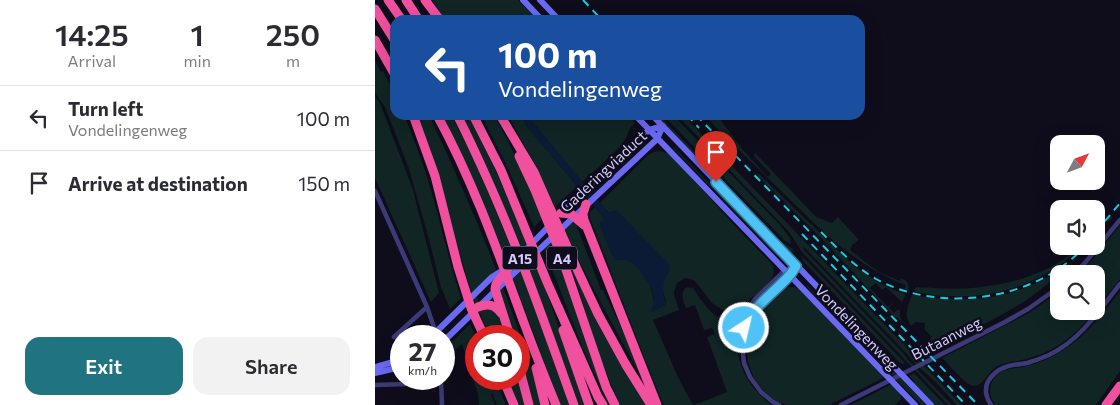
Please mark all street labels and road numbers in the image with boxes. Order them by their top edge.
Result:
street label: Gaderingviaduct [556,126,650,216]
road number: A15 [503,247,537,270]
road number: A4 [547,247,577,270]
street label: Vondelingenweg [812,281,902,373]
street label: Butaanweg [908,313,984,363]

